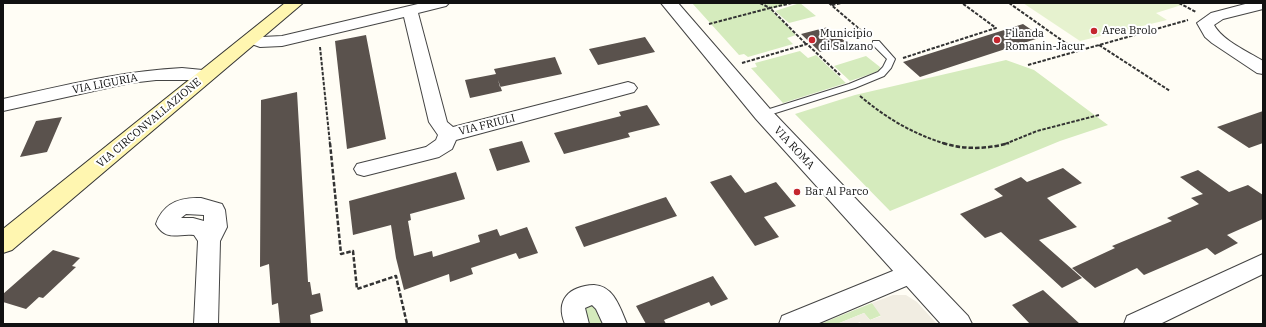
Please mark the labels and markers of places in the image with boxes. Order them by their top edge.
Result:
place label: Area Brolo [1102,24,1157,38]
marker: Area Brolo [1089,26,1099,36]
place label: Municipio di Salzano [820,27,873,53]
place label: Filanda Romanin-Jacur [1005,27,1085,53]
marker: Municipio di Salzano [807,35,817,45]
marker: Filanda Romanin-Jacur [992,35,1002,45]
place label: Bar Al Parco [805,185,868,199]
marker: Bar Al Parco [792,187,802,197]

